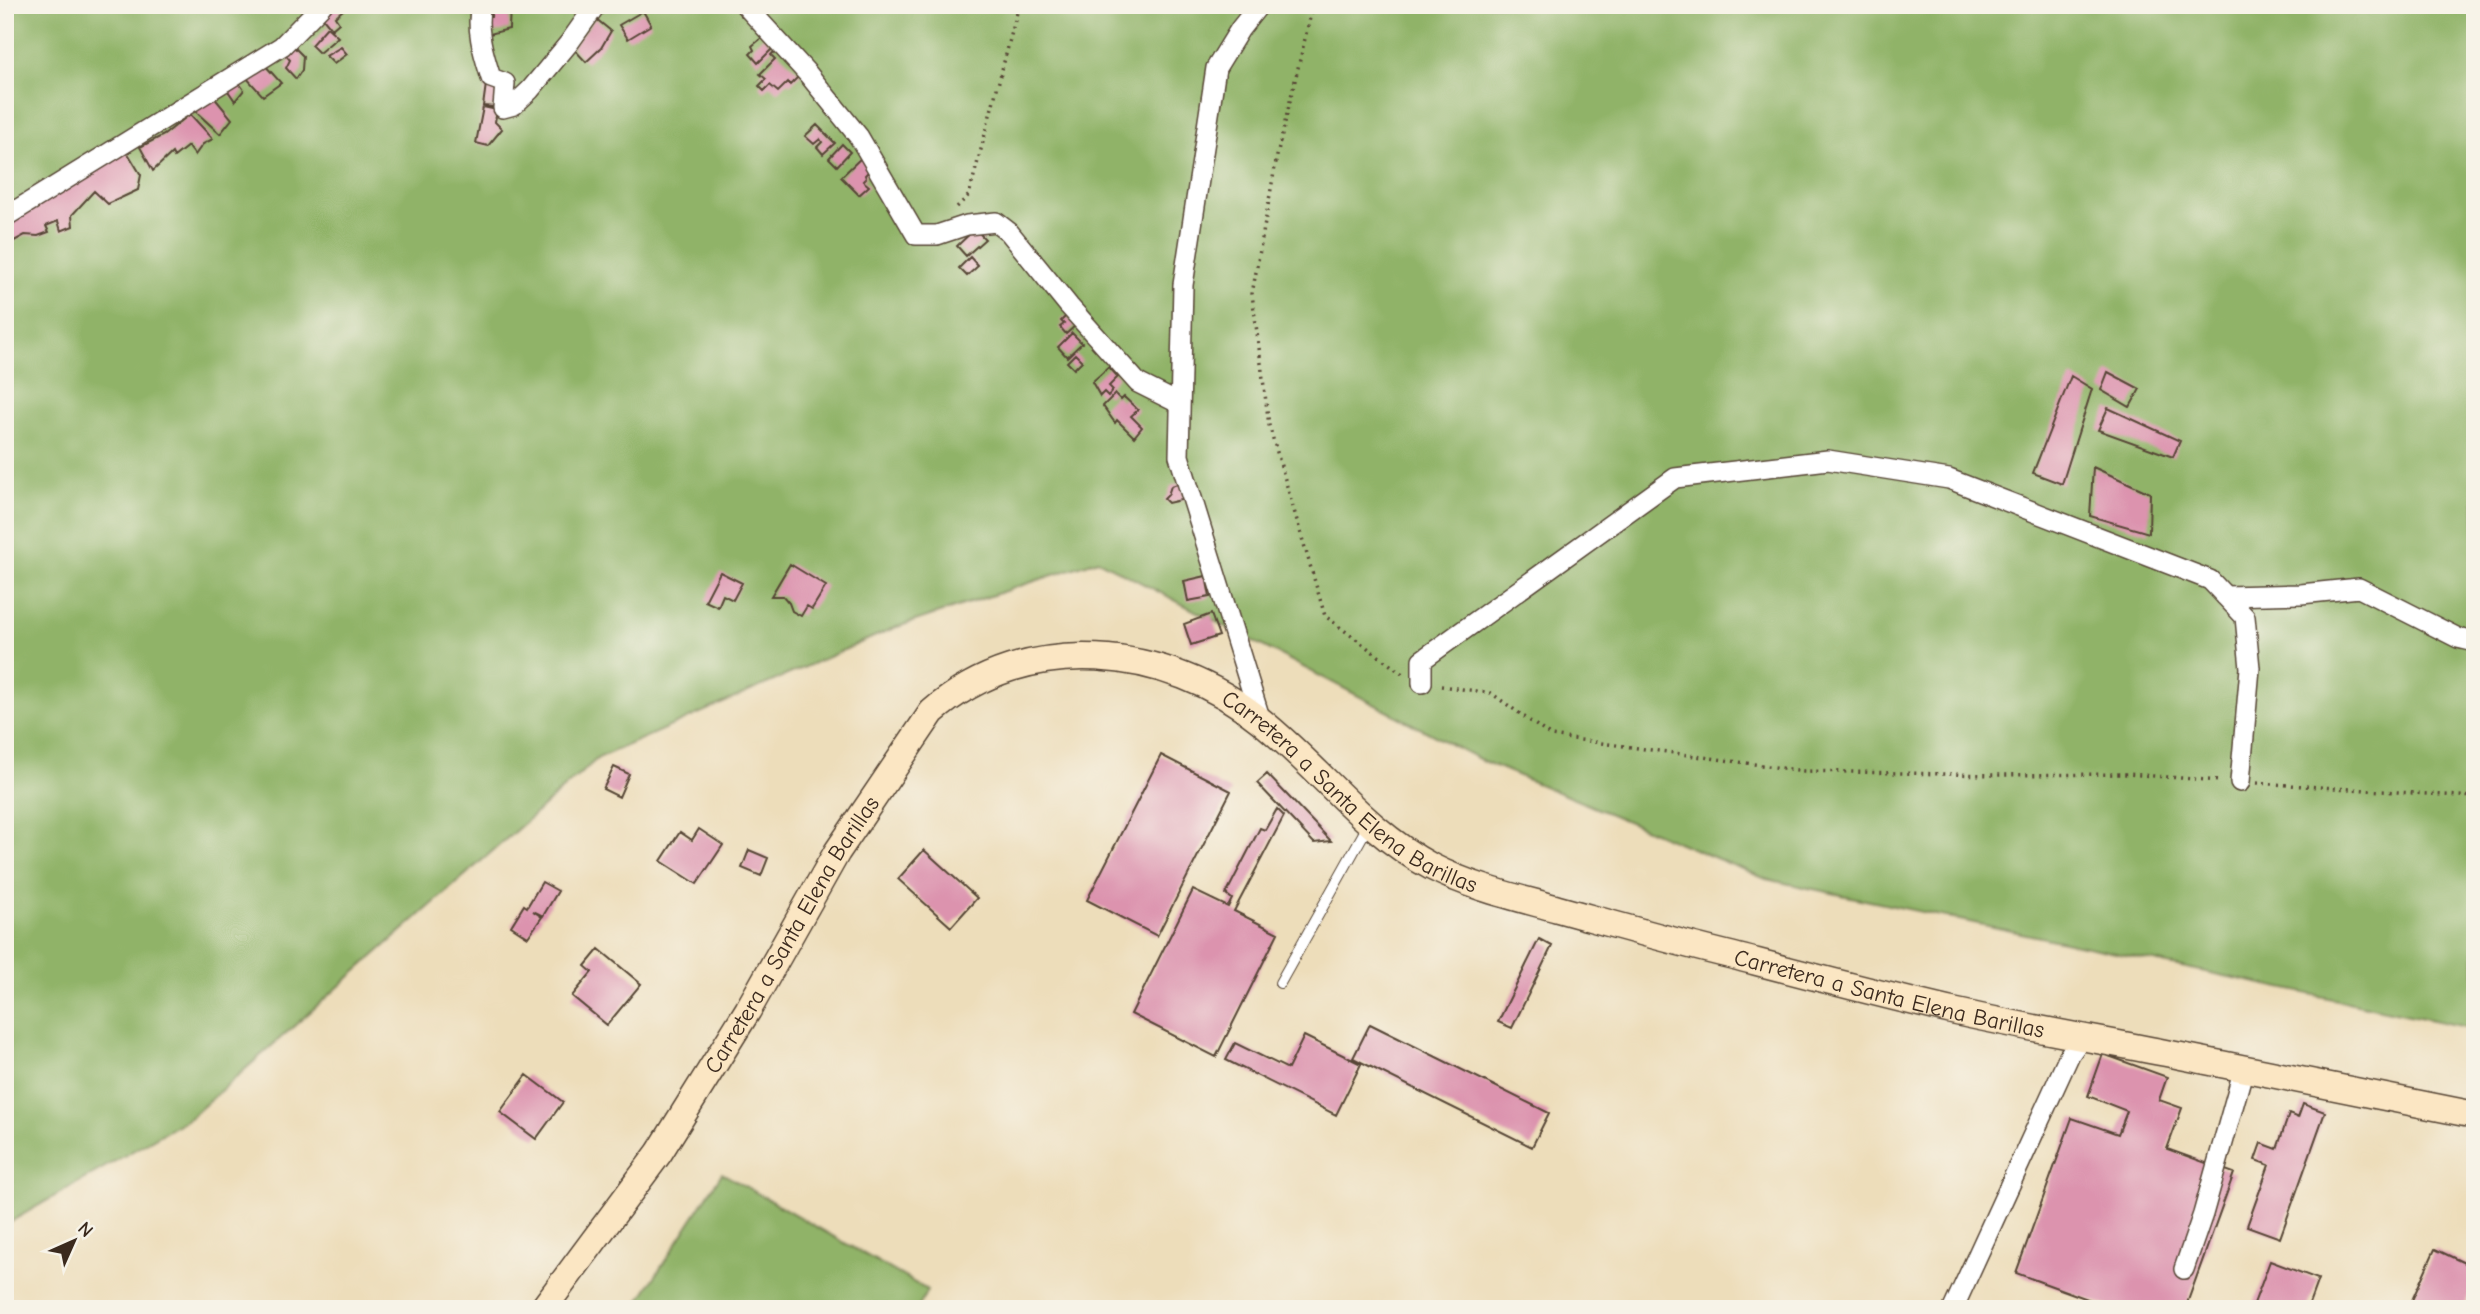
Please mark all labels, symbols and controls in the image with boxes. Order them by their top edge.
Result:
street label: Carretera a Santa Elena Barillas [1217,685,1481,899]
street label: Carretera a Santa Elena Barillas [699,791,885,1078]
street label: Carretera a Santa Elena Barillas [1731,944,2047,1044]
north arrow [38,1206,108,1276]
text: N [73,1218,97,1242]

